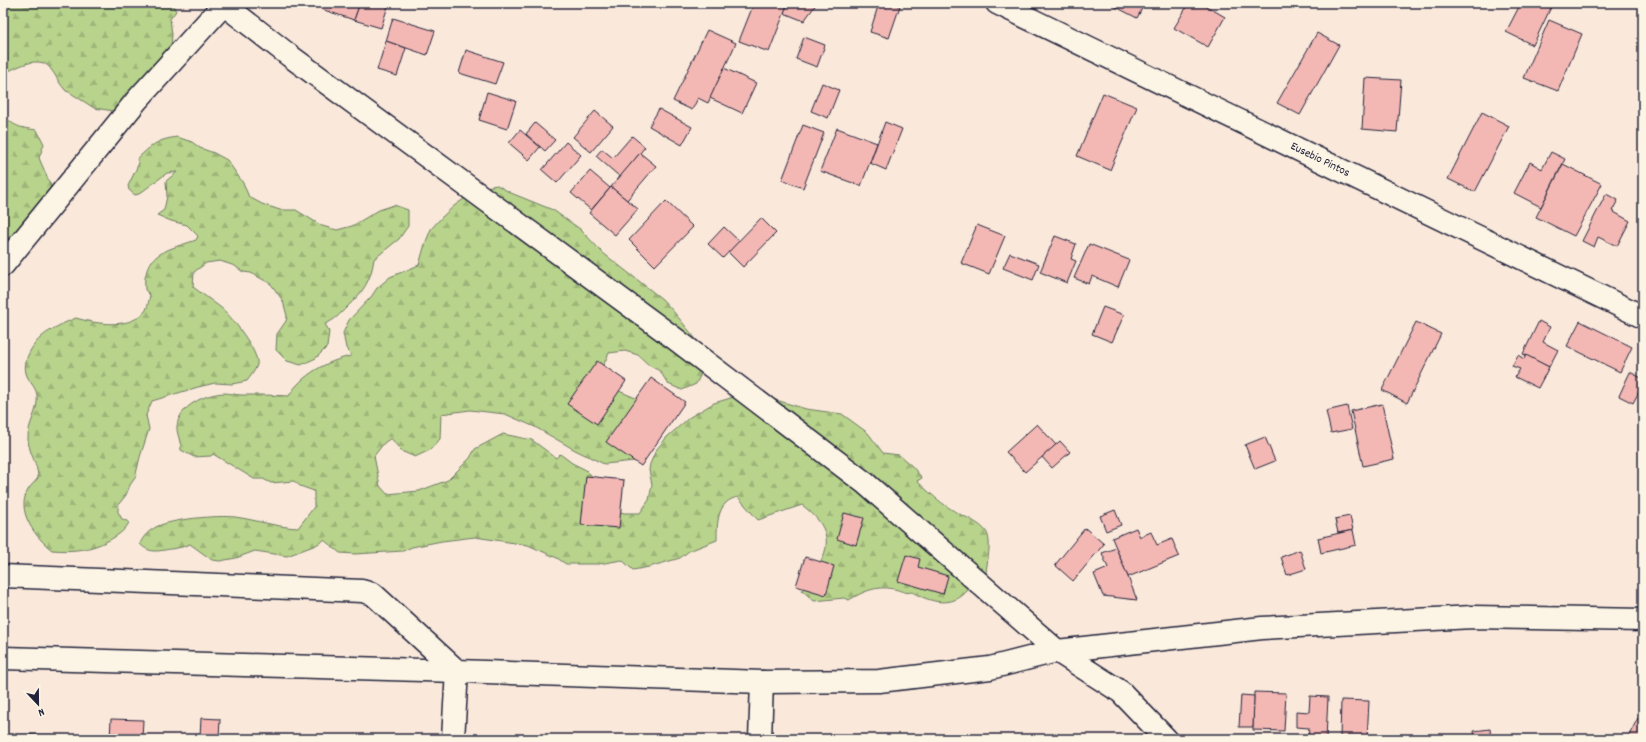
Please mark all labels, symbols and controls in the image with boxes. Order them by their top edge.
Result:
street label: Eusebio Pintos [1287,138,1353,182]
north arrow [18,684,58,724]
text: N [35,703,47,720]

